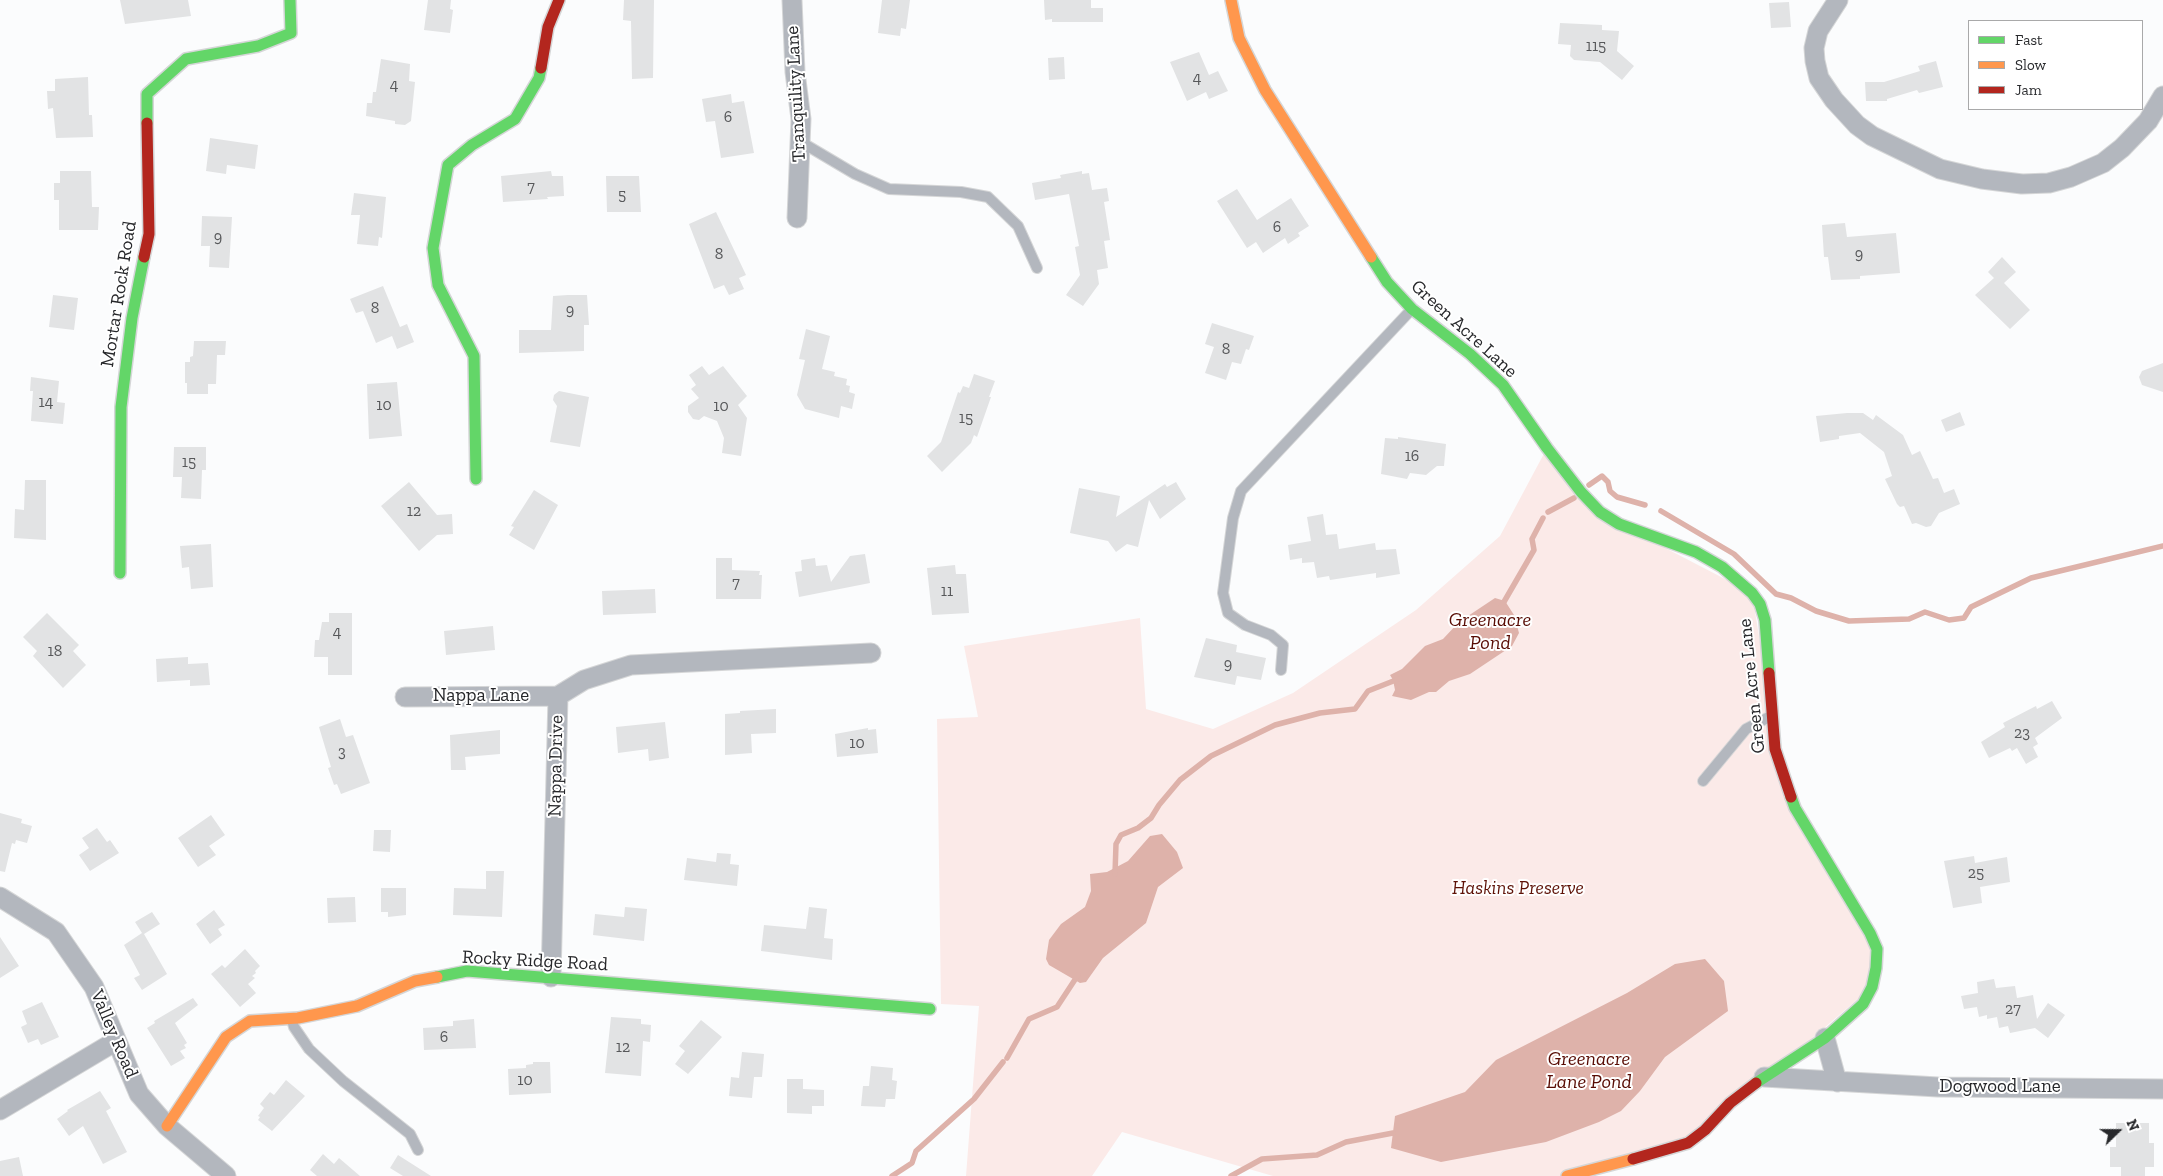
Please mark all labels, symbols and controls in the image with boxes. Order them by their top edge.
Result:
legend [1968,20,2143,110]
street label: Tranquility Lane [781,25,811,163]
text: Fast [2015,31,2043,49]
house number: 115 [1586,36,1606,56]
text: Slow [2015,56,2046,74]
house number: 4 [1193,68,1201,88]
house number: 4 [390,75,398,95]
text: Jam [2015,81,2042,99]
house number: 6 [724,107,732,127]
house number: 7 [527,177,535,197]
house number: 5 [618,185,626,205]
house number: 6 [1273,217,1281,237]
street label: Mortar Rock Road [96,219,142,369]
house number: 9 [214,227,222,247]
house number: 8 [715,244,723,264]
house number: 9 [1855,244,1863,264]
street label: Green Acre Lane [1406,275,1522,383]
house number: 8 [371,298,379,318]
house number: 9 [566,300,574,320]
house number: 8 [1222,339,1230,359]
house number: 14 [39,392,53,412]
house number: 10 [376,395,392,415]
house number: 10 [713,396,729,416]
house number: 15 [959,408,973,428]
house number: 16 [1405,446,1419,466]
house number: 15 [182,452,196,472]
house number: 12 [407,501,421,521]
house number: 7 [732,573,740,593]
house number: 11 [941,581,953,601]
water label: Greenacre Pond [1449,608,1531,655]
street label: Green Acre Lane [1734,617,1770,755]
house number: 4 [333,622,341,642]
house number: 18 [48,641,62,661]
house number: 9 [1224,654,1232,674]
street label: Nappa Lane [433,685,529,707]
street label: Nappa Drive [544,715,568,817]
house number: 23 [2014,723,2030,743]
house number: 10 [849,733,865,753]
house number: 3 [338,742,346,762]
house number: 25 [1968,863,1984,883]
park label: Haskins Preserve [1452,878,1584,900]
street label: Rocky Ridge Road [462,946,608,976]
street label: Valley Road [85,986,143,1082]
house number: 27 [2005,999,2021,1019]
house number: 6 [440,1027,448,1047]
house number: 12 [616,1037,630,1057]
water label: Greenacre Lane Pond [1546,1047,1632,1094]
house number: 10 [517,1070,533,1090]
street label: Dogwood Lane [1939,1076,2061,1098]
north arrow [2093,1106,2143,1156]
text: N [2122,1117,2142,1133]

